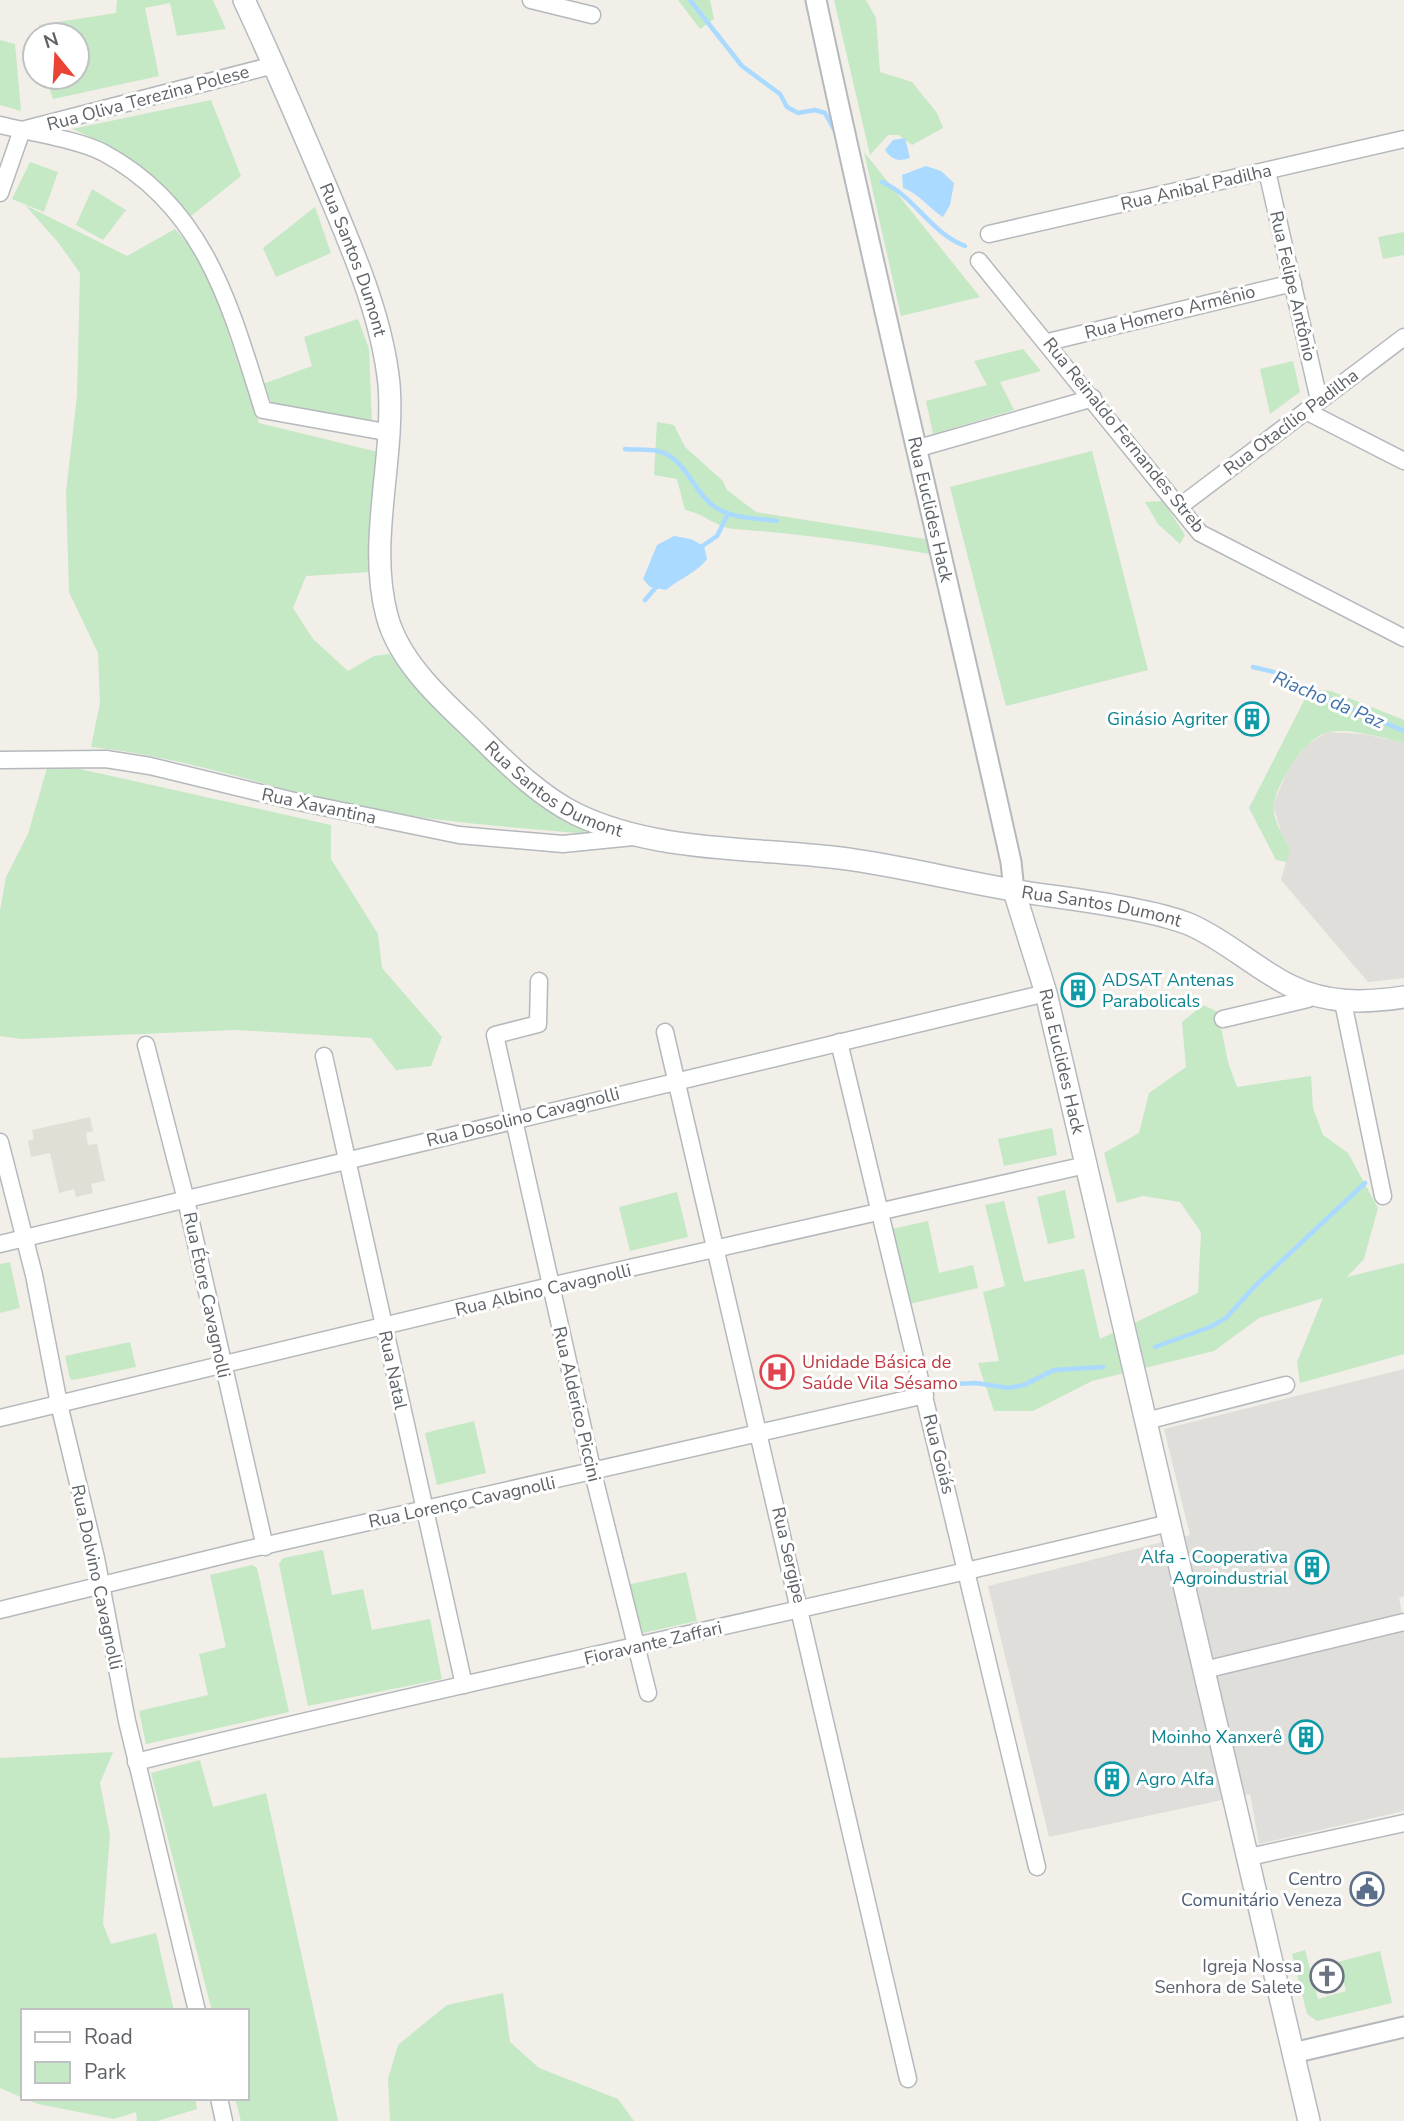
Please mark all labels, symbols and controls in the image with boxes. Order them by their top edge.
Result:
north arrow [21,21,91,91]
text: N [40,26,62,55]
street label: Rua Oliva Terezina Polese [44,59,252,137]
street label: Rua Anibal Padilha [1118,158,1274,216]
street label: Rua Santos Dumont [314,179,392,340]
street label: Rua Felipe Antônio [1264,208,1322,364]
street label: Rua Homero Armênio [1082,279,1258,345]
street label: Rua Reinaldo Fernandes Streb [1038,332,1210,538]
street label: Rua Otacílio Padilha [1219,363,1363,481]
street label: Rua Euclides Hack [902,434,959,585]
water label: Riacho da Paz [1269,665,1388,735]
building icon: Ginásio Agriter [1233,700,1271,738]
place label: Ginásio Agriter [1107,707,1229,731]
street label: Rua Santos Dumont [479,736,626,843]
street label: Rua Xavantina [259,782,379,830]
street label: Rua Santos Dumont [1020,880,1185,933]
place label: ADSAT Antenas Parabolicals [1102,968,1234,1013]
building icon: ADSAT Antenas Parabolicals [1059,971,1097,1009]
street label: Rua Euclides Hack [1033,986,1091,1137]
street label: Rua Dosolino Cavagnolli [424,1081,622,1153]
street label: Rua Étore Cavagnolli [178,1210,236,1380]
street label: Rua Albino Cavagnolli [453,1258,633,1322]
street label: Rua Alderico Piccini [547,1324,607,1484]
street label: Rua Natal [373,1328,413,1412]
place label: Unidade Básica de Saúde Vila Sésamo [802,1350,958,1395]
hospital icon: Unidade Básica de Saúde Vila Sésamo [758,1353,796,1391]
street label: Rua Goiás [917,1411,961,1497]
street label: Rua Lorenço Cavagnolli [366,1470,558,1534]
street label: Rua Dolvino Cavagnolli [66,1482,128,1672]
street label: Rua Sergipe [766,1505,812,1605]
place label: Alfa - Cooperativa Agroindustrial [1141,1545,1289,1590]
building icon: Alfa - Cooperativa Agroindustrial [1293,1548,1331,1586]
street label: Fioravante Zaffari [582,1615,724,1671]
building icon: Moinho Xanxerê [1287,1718,1325,1756]
place label: Moinho Xanxerê [1151,1725,1282,1749]
building icon: Agro Alfa [1093,1760,1131,1798]
place label: Agro Alfa [1136,1767,1214,1791]
place label: Centro Comunitário Veneza [1181,1867,1342,1912]
public building icon: Centro Comunitário Veneza [1348,1870,1386,1908]
place label: Igreja Nossa Senhora de Salete [1154,1954,1302,1999]
church icon: Igreja Nossa Senhora de Salete [1308,1957,1346,1995]
legend [21,2009,248,2100]
text: Road [84,2023,133,2051]
text: Park [84,2058,126,2086]

